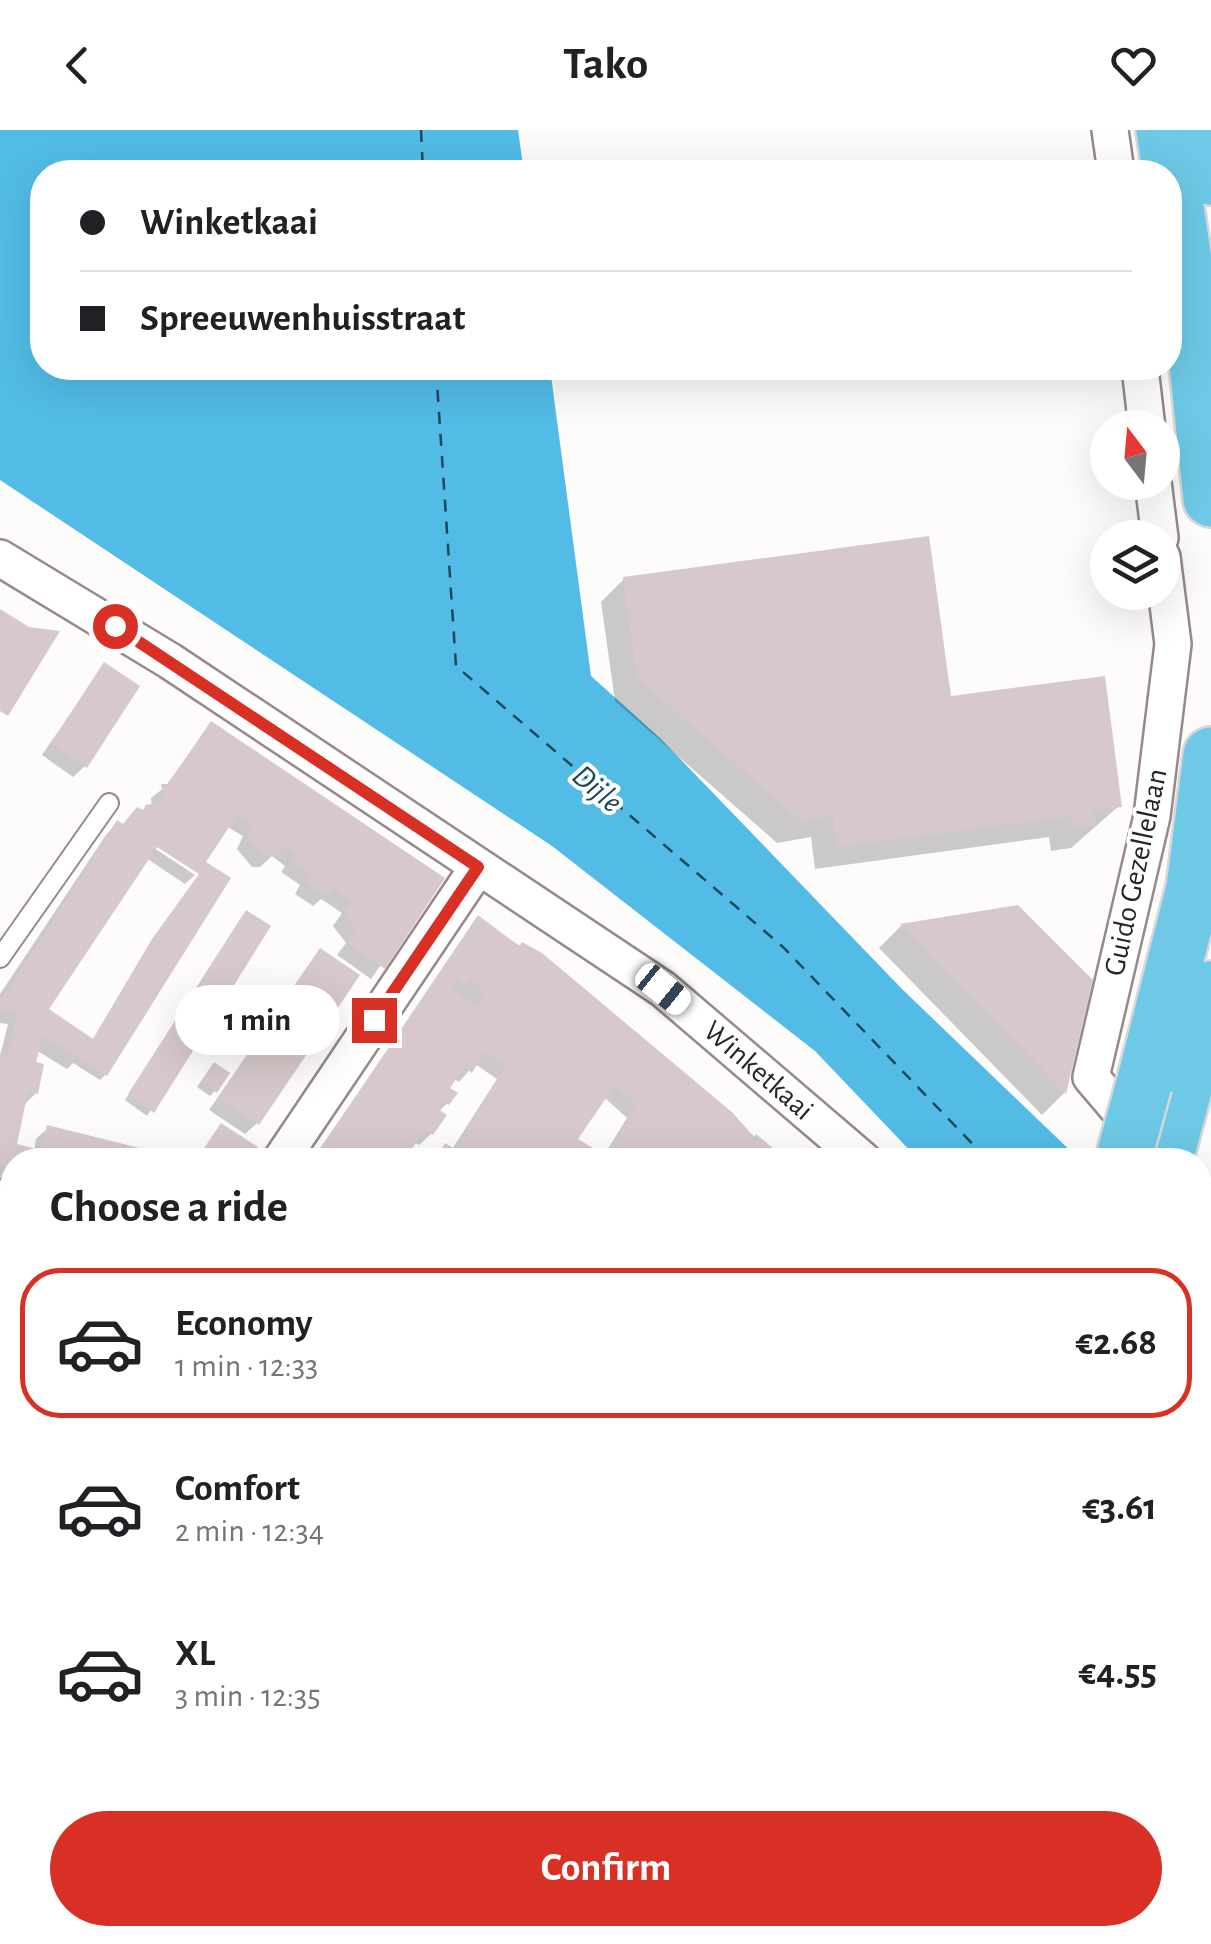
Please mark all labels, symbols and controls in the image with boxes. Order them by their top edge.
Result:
icon: back [50,38,105,93]
icon: heart [1106,38,1161,93]
text: Tako [563,42,648,87]
text: Winketkaai [140,204,318,242]
text: Spreeuwenhuisstraat [140,300,465,338]
north arrow [1090,410,1180,500]
map controls [1090,410,1180,610]
button: layers [1090,520,1180,610]
route start [93,604,138,649]
water label: Dijle [566,759,628,819]
street label: Guido Gezellelaan [1099,766,1173,979]
car [630,958,696,1020]
callout: 1 min [174,985,339,1055]
route end [352,998,397,1043]
text: 1 min [224,1004,291,1036]
street label: Winketkaai [698,1015,819,1126]
text: Choose a ride [50,1185,288,1230]
icon: car [55,1298,145,1388]
text: Economy [175,1305,313,1343]
text: €2.68 [1076,1324,1157,1362]
text: 1 min · 12:33 [175,1350,318,1382]
icon: car [55,1463,145,1553]
text: Comfort [175,1470,300,1508]
text: €3.61 [1082,1489,1157,1527]
text: 2 min · 12:34 [175,1515,324,1547]
icon: car [55,1628,145,1718]
text: XL [175,1635,215,1673]
text: €4.55 [1079,1654,1157,1692]
text: 3 min · 12:35 [175,1680,321,1712]
button: Confirm [50,1811,1162,1926]

